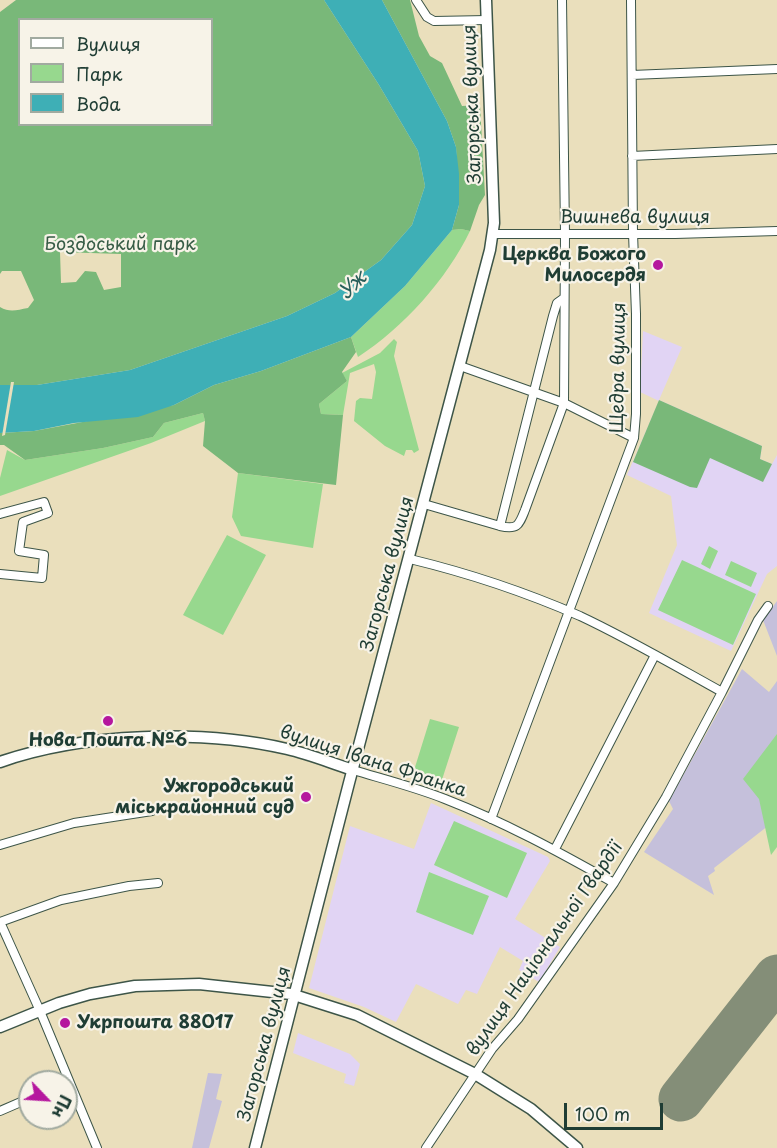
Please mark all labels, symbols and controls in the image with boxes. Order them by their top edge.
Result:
legend [18,18,213,126]
street label: Загорська вулиця [459,24,487,184]
text: Вулиця [76,30,141,57]
text: Парк [76,60,122,87]
text: Вода [76,90,121,117]
street label: Вишнева вулиця [560,207,710,229]
park label: Боздоський парк [44,234,196,256]
place label: Церква Божого Милосердя [502,244,646,286]
marker: Церква Божого Милосердя [651,258,665,272]
water label: Уж [334,267,372,305]
street label: Щедра вулиця [607,302,631,434]
street label: Загорська вулиця [357,494,419,654]
marker: Нова Пошта №6 [101,714,115,728]
street label: вулиця Івана Франка [277,722,469,802]
place label: Нова Пошта №6 [29,730,187,752]
place label: Ужгородський міськрайонний суд [115,776,294,818]
marker: Ужгородський міськрайонний суд [299,790,313,804]
street label: вулиця Національної Гвардії [463,838,627,1060]
street label: Загорська вулиця [234,964,296,1124]
place label: Укрпошта 88017 [77,1012,233,1034]
marker: Укрпошта 88017 [58,1016,72,1030]
north arrow [18,1070,78,1130]
text: Пн [47,1091,78,1122]
scale bar [567,1091,666,1129]
text: 100 m [575,1100,630,1127]

